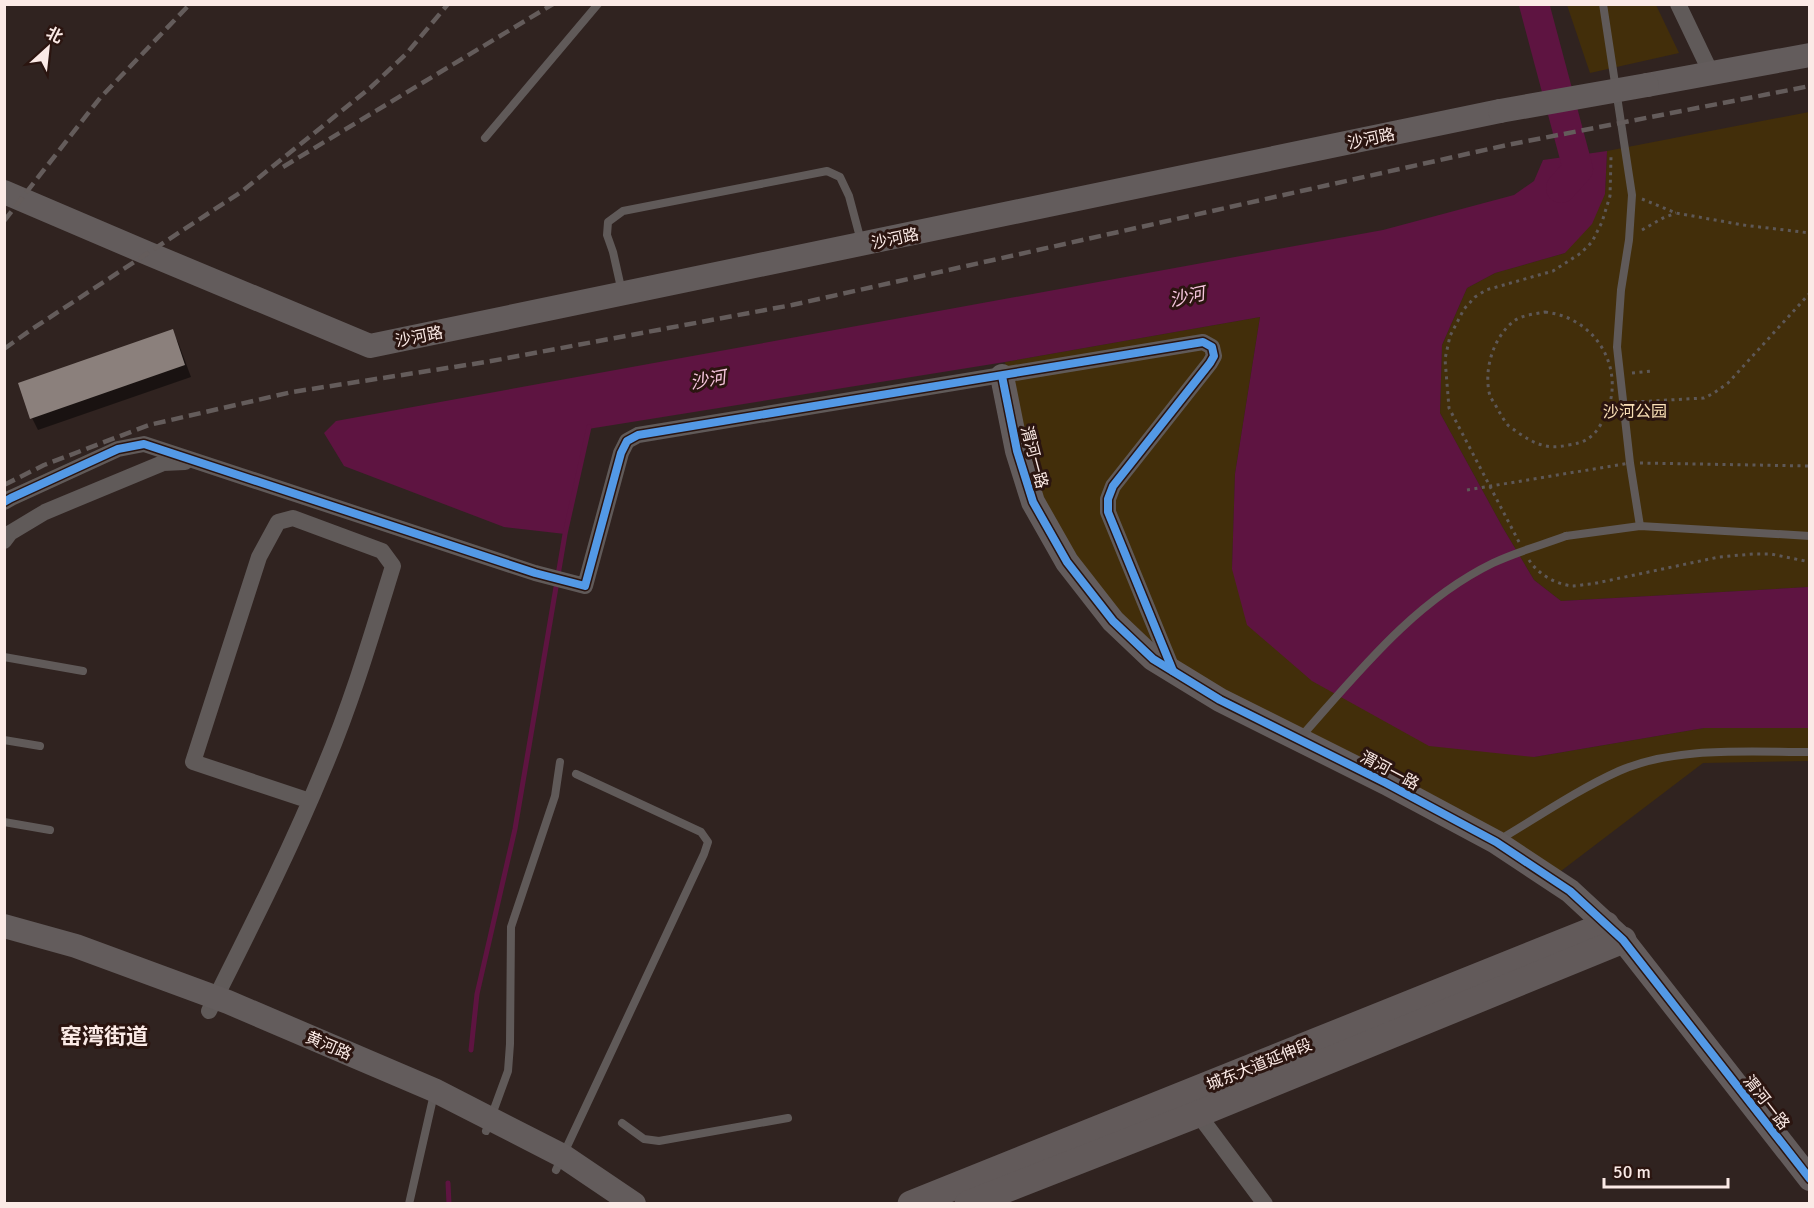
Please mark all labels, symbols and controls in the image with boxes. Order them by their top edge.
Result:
north arrow [18,18,78,78]
text: 北 [43,23,66,48]
street label: 沙河路 [1346,124,1397,154]
street label: 沙河路 [870,224,921,254]
water label: 沙河 [1167,282,1210,312]
street label: 沙河路 [394,323,445,351]
water label: 沙河 [688,366,731,394]
park label: 沙河公园 [1603,402,1667,422]
street label: 渭河一路 [1016,424,1052,491]
street label: 渭河一路 [1357,747,1422,795]
district label: 窑湾街道 [60,1023,148,1050]
street label: 黄河路 [303,1027,355,1065]
street label: 城东大道延伸段 [1204,1035,1315,1095]
street label: 渭河一路 [1739,1071,1794,1134]
scale bar [1604,1151,1728,1189]
text: 50 m [1613,1161,1651,1183]

